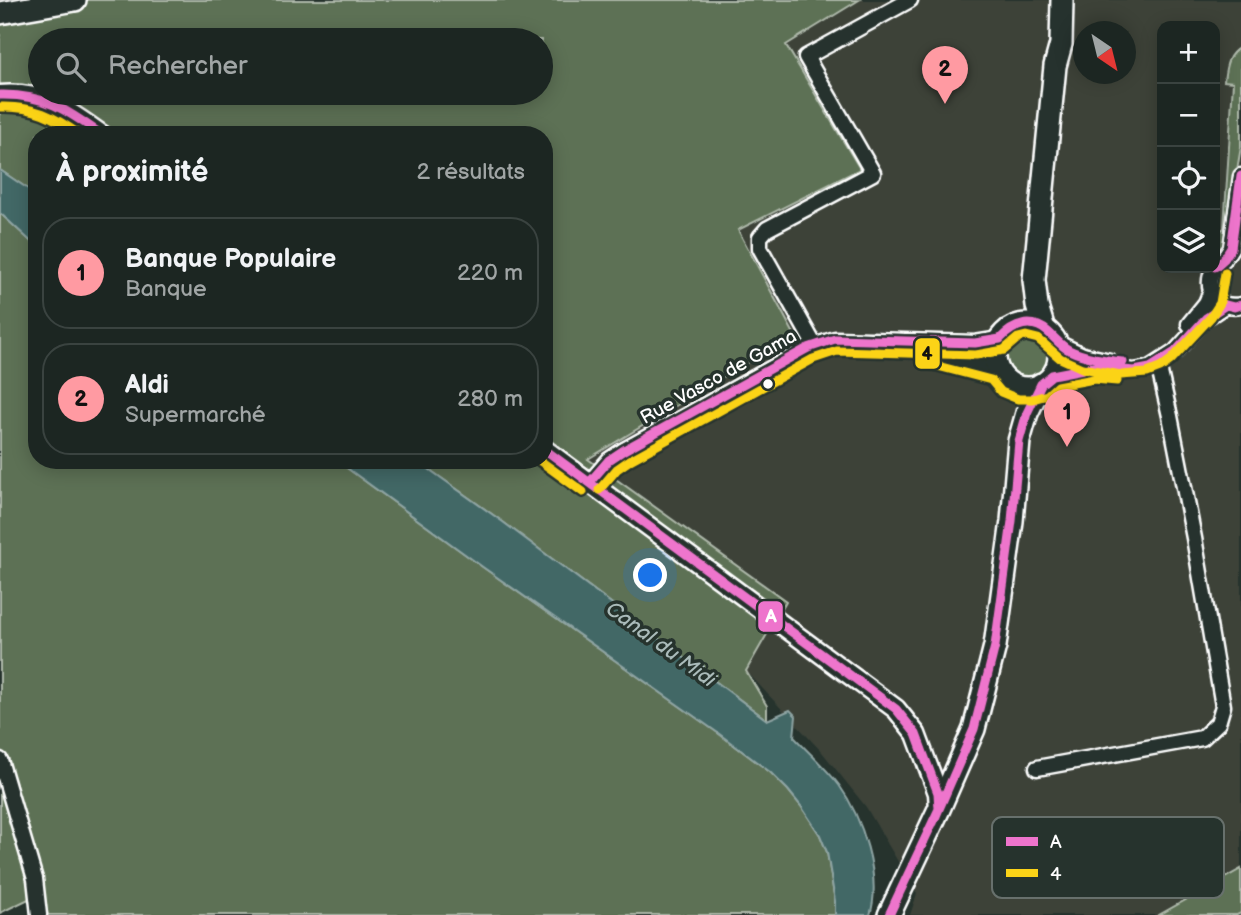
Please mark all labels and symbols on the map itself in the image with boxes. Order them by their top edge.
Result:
north arrow [1073,21,1136,84]
pin: 2 [922,46,968,104]
street label: Rue Vasco de Gama [637,325,801,430]
line badge: 4 [914,337,941,370]
text: 4 [921,343,933,366]
unlabelled marker [761,377,775,391]
pin: 1 [1044,389,1090,447]
your location [633,558,667,592]
water label: Canal du Midi [601,596,722,693]
line badge: A [757,600,784,633]
text: A [764,606,777,629]
legend [992,817,1224,898]
text: A [1050,831,1062,854]
text: 4 [1050,863,1062,886]

